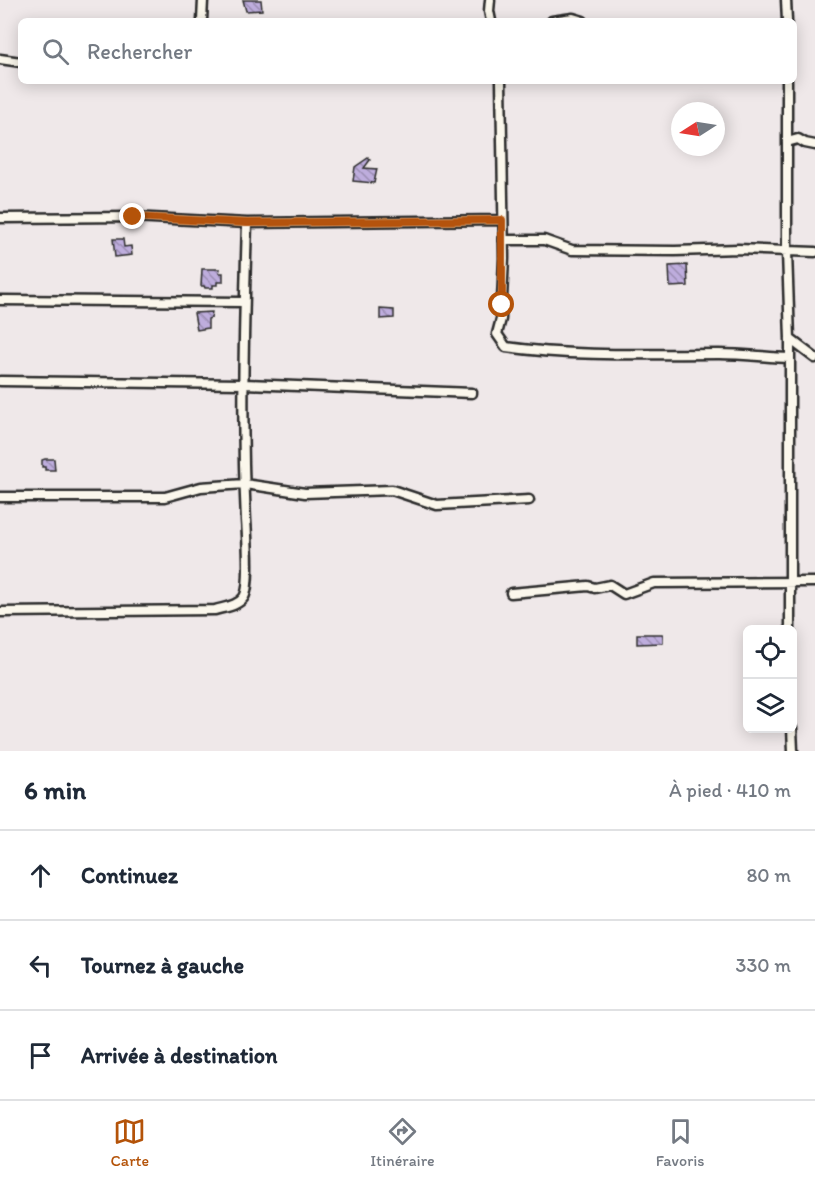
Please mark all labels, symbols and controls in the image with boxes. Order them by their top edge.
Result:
search box [18,18,797,84]
icon: search [39,35,72,68]
text: Rechercher [87,38,192,65]
north arrow [671,102,725,156]
route end [119,203,145,229]
route start [488,291,514,317]
map controls [743,625,797,733]
button: locate [743,625,797,679]
button: layers [743,679,797,733]
text: 6 min [24,774,86,806]
text: À pied · 410 m [669,778,791,802]
icon: ahead [24,859,57,892]
text: Continuez [81,862,178,889]
text: 80 m [746,863,791,887]
icon: left [24,949,57,982]
text: Tournez à gauche [81,952,244,979]
text: 330 m [736,953,791,977]
icon: arrive [24,1039,57,1072]
text: Arrivée à destination [81,1042,277,1069]
tab: Carte [111,1115,149,1170]
tab: Itinéraire [370,1115,435,1170]
tab: Favoris [656,1115,704,1170]

